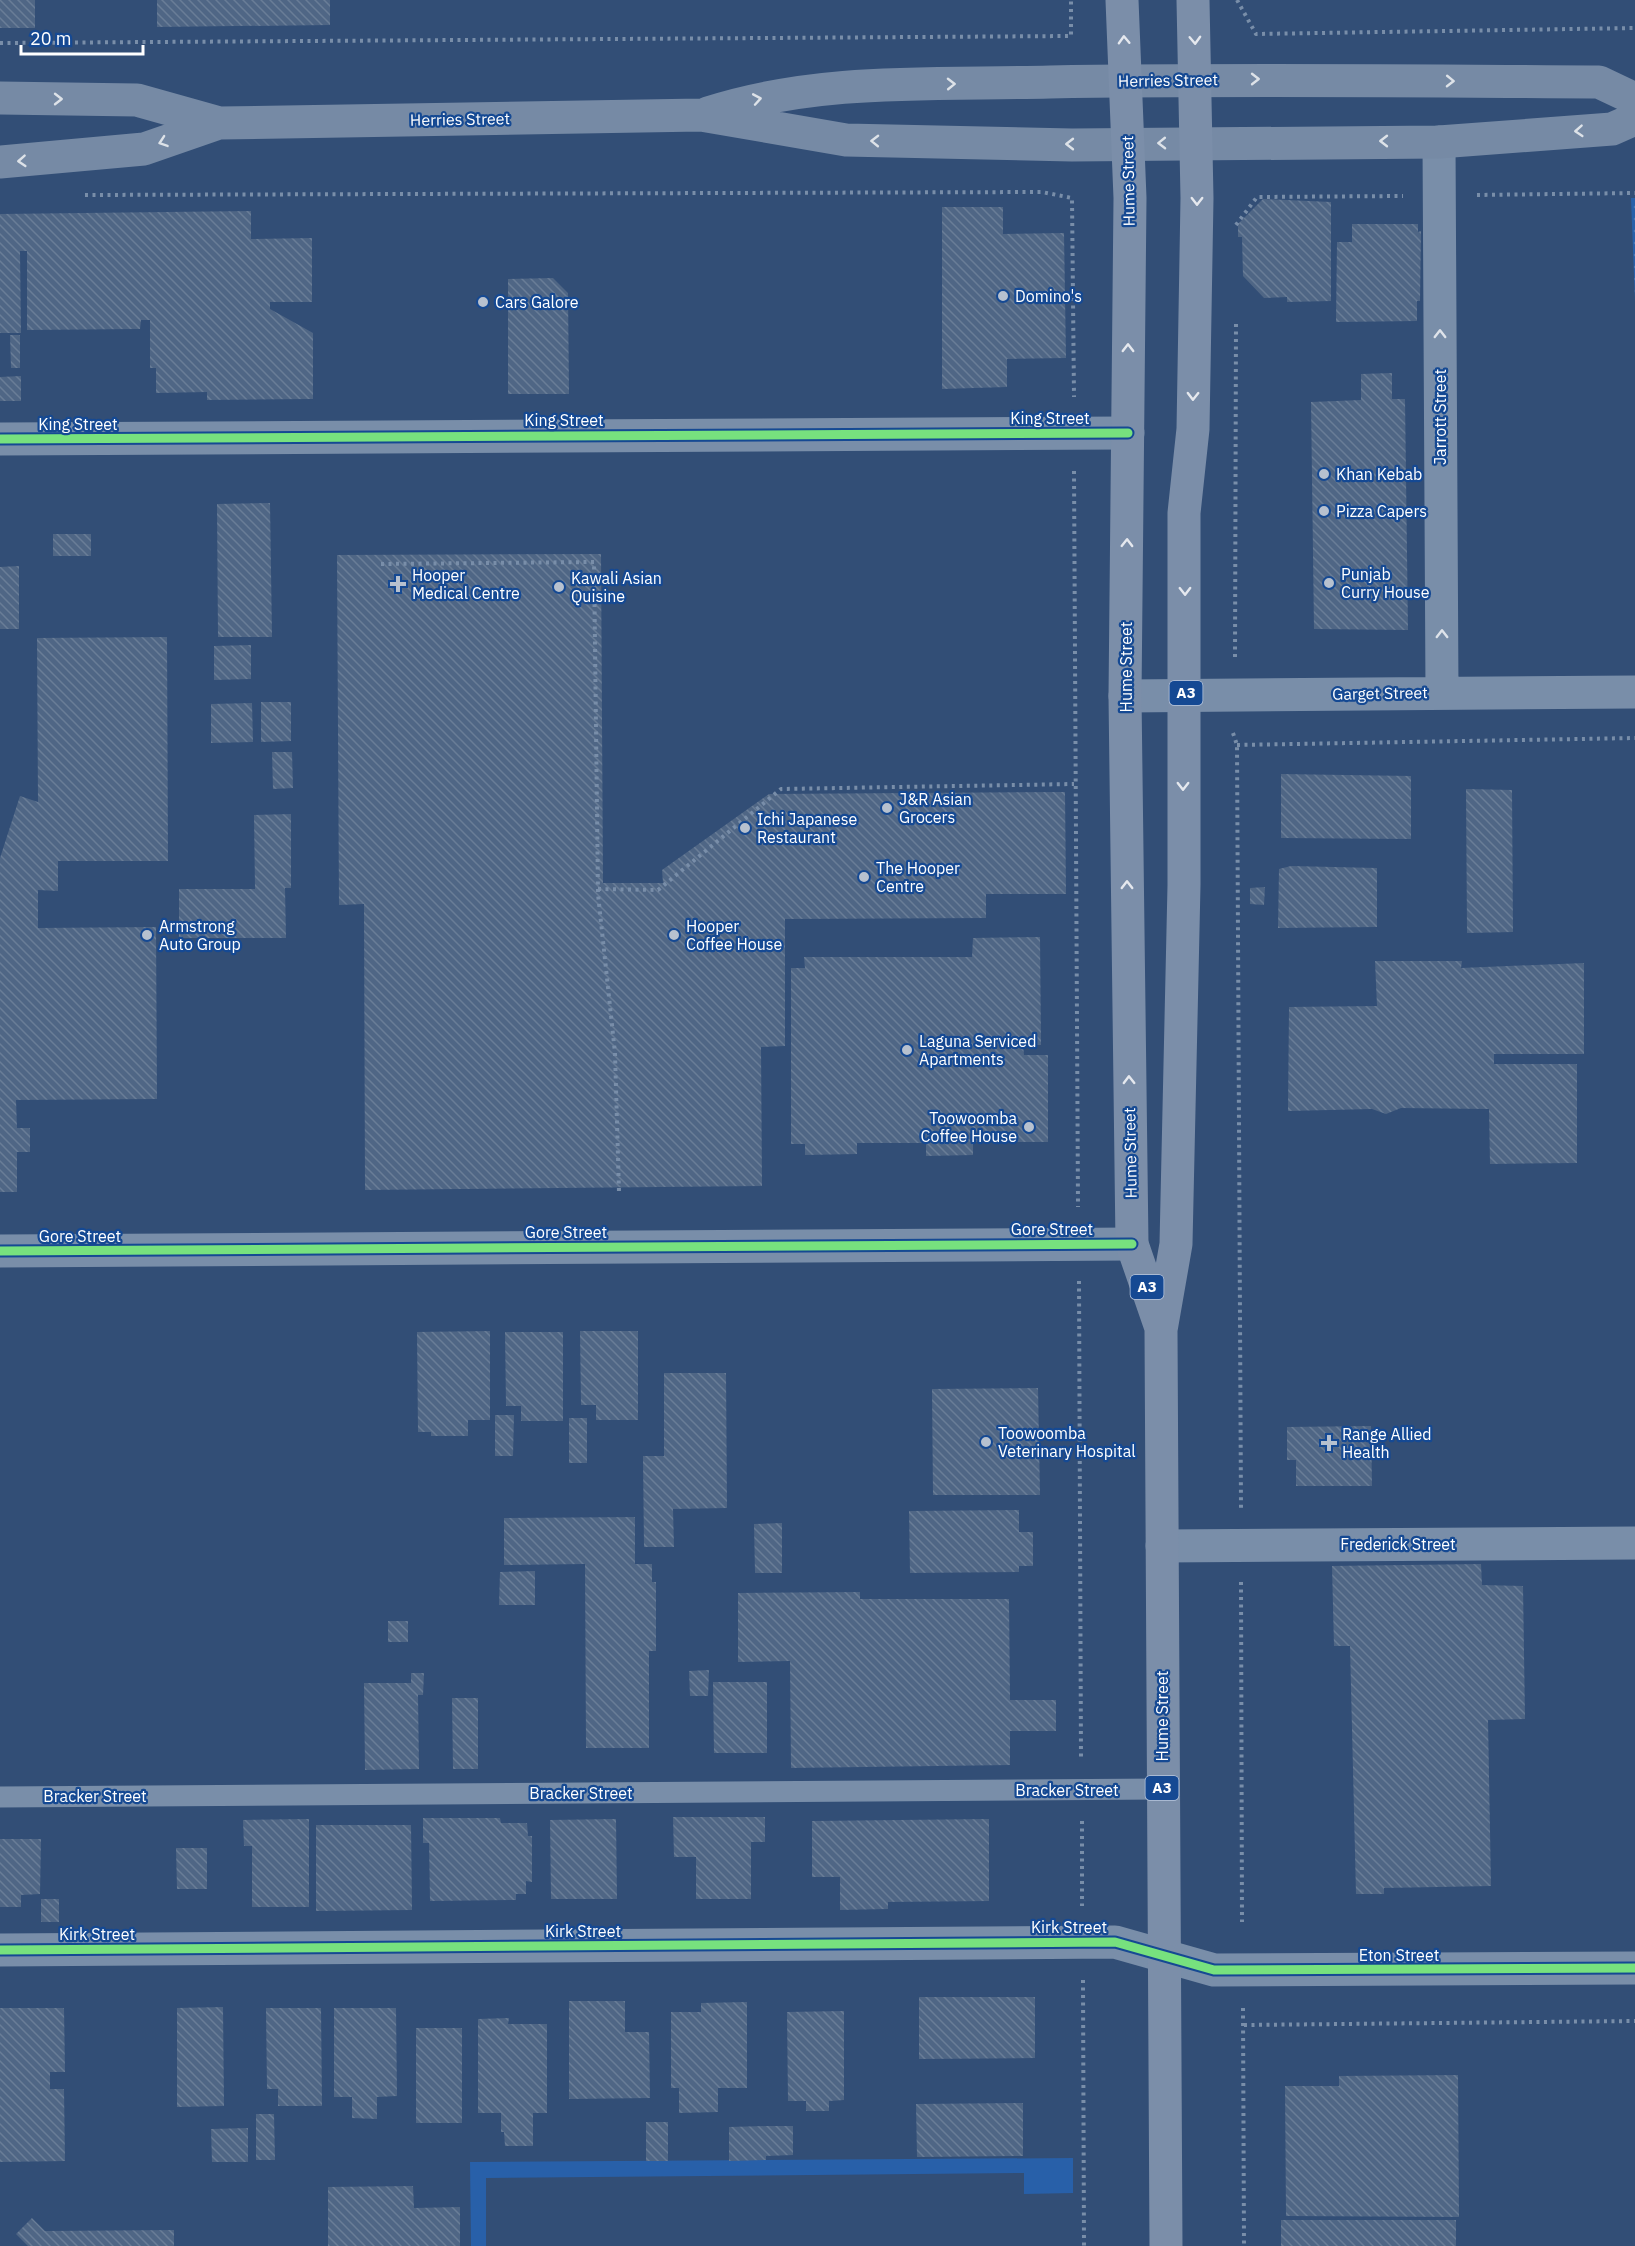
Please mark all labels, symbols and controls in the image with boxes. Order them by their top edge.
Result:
scale bar [21,18,142,56]
text: 20 m [30,27,72,50]
one-way arrow [1189,35,1201,44]
one-way arrow [1118,36,1131,45]
street label: Herries Street [1118,69,1218,91]
one-way arrow [1250,73,1259,85]
one-way arrow [1445,75,1454,87]
one-way arrow [947,78,956,90]
one-way arrow [54,93,63,105]
one-way arrow [752,93,762,106]
street label: Herries Street [410,108,510,130]
one-way arrow [1574,125,1583,138]
one-way arrow [158,134,169,147]
one-way arrow [870,135,879,147]
street label: Hume Street [1117,135,1139,227]
one-way arrow [1379,135,1388,147]
one-way arrow [1158,137,1167,149]
one-way arrow [1065,138,1074,150]
one-way arrow [17,154,26,167]
one-way arrow [1191,197,1203,206]
place label: Domino's [1015,286,1082,306]
marker: Domino's [996,289,1010,303]
place label: Cars Galore [495,292,579,312]
marker: Cars Galore [476,295,490,309]
one-way arrow [1433,330,1446,339]
one-way arrow [1122,344,1134,353]
street label: Jarrott Street [1430,369,1450,465]
one-way arrow [1187,392,1200,401]
street label: King Street [1010,408,1090,428]
street label: King Street [524,410,604,430]
street label: King Street [38,414,118,434]
place label: Khan Kebab [1336,464,1422,484]
marker: Khan Kebab [1317,467,1331,481]
place label: Pizza Capers [1336,501,1427,521]
marker: Pizza Capers [1317,504,1331,518]
one-way arrow [1121,539,1133,548]
place label: Punjab Curry House [1341,564,1430,602]
place label: Hooper Medical Centre [412,565,520,603]
place label: Kawali Asian Quisine [571,568,662,606]
marker: Hooper Medical Centre [389,575,407,593]
marker: Punjab Curry House [1322,576,1336,590]
marker: Kawali Asian Quisine [552,580,566,594]
one-way arrow [1179,586,1191,595]
street label: Hume Street [1116,622,1136,712]
one-way arrow [1436,630,1448,639]
road number: A3 [1170,681,1202,705]
street label: Garget Street [1332,682,1428,704]
one-way arrow [1177,781,1189,790]
place label: J&R Asian Grocers [899,789,972,827]
marker: J&R Asian Grocers [880,801,894,815]
place label: Ichi Japanese Restaurant [757,809,857,847]
marker: Ichi Japanese Restaurant [738,821,752,835]
place label: The Hooper Centre [876,858,960,896]
marker: The Hooper Centre [857,870,871,884]
one-way arrow [1121,881,1133,890]
place label: Armstrong Auto Group [159,916,241,954]
place label: Hooper Coffee House [686,916,783,954]
marker: Armstrong Auto Group [140,928,154,942]
marker: Hooper Coffee House [667,928,681,942]
place label: Laguna Serviced Apartments [919,1031,1036,1069]
marker: Laguna Serviced Apartments [900,1043,914,1057]
one-way arrow [1123,1076,1135,1085]
street label: Hume Street [1119,1107,1141,1199]
place label: Toowoomba Coffee House [921,1108,1017,1146]
marker: Toowoomba Coffee House [1022,1120,1036,1134]
street label: Gore Street [1011,1219,1093,1239]
street label: Gore Street [525,1222,607,1242]
street label: Gore Street [39,1226,121,1246]
road number: A3 [1130,1275,1164,1299]
place label: Toowoomba Veterinary Hospital [998,1423,1136,1461]
place label: Range Allied Health [1342,1424,1432,1462]
marker: Range Allied Health [1320,1434,1338,1452]
marker: Toowoomba Veterinary Hospital [979,1435,993,1449]
street label: Frederick Street [1340,1534,1456,1554]
street label: Hume Street [1152,1671,1172,1761]
road number: A3 [1146,1776,1178,1800]
street label: Bracker Street [1015,1780,1119,1800]
street label: Bracker Street [529,1783,633,1803]
street label: Bracker Street [43,1786,147,1806]
street label: Kirk Street [1031,1917,1107,1937]
street label: Kirk Street [545,1921,621,1941]
street label: Kirk Street [59,1924,135,1944]
street label: Eton Street [1359,1945,1439,1965]

